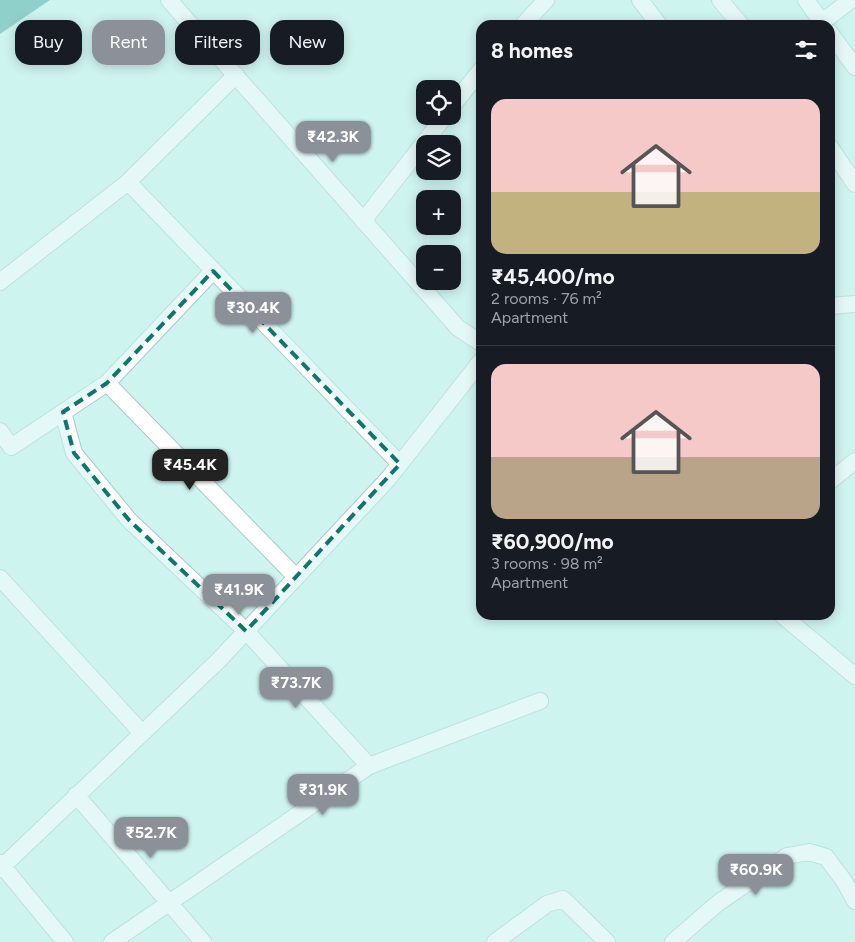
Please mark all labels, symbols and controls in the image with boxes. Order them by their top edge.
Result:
chip: Buy [15,20,82,65]
chip: Rent [92,20,165,65]
chip: Filters [175,20,260,65]
chip: New [270,20,344,65]
icon: filters [792,36,820,64]
text: 8 homes [491,38,573,63]
map controls [416,80,461,290]
button: locate [416,80,461,125]
pin: ₹42.3K [292,120,374,163]
text: ₹42.3K [307,127,359,146]
icon: home [611,131,701,221]
button: layers [416,135,461,180]
button: + [416,190,461,235]
button: − [416,245,461,290]
text: ₹45,400/mo [491,264,615,289]
text: 2 rooms · 76 m² [491,289,602,308]
pin: ₹30.4K [212,292,294,334]
text: ₹30.4K [226,298,280,317]
text: Apartment [491,308,568,327]
icon: home [611,397,701,487]
pin: ₹45.4K [149,448,231,491]
text: ₹45.4K [163,455,217,474]
text: ₹60,900/mo [491,529,614,554]
text: 3 rooms · 98 m² [491,554,603,573]
text: Apartment [491,573,568,592]
pin: ₹41.9K [198,574,280,616]
text: ₹41.9K [214,580,264,599]
pin: ₹73.7K [255,666,337,709]
text: ₹73.7K [271,673,321,692]
pin: ₹31.9K [282,774,364,816]
text: ₹31.9K [298,780,348,799]
pin: ₹52.7K [110,816,192,859]
text: ₹52.7K [125,823,177,842]
pin: ₹60.9K [715,854,797,896]
text: ₹60.9K [729,860,783,879]

